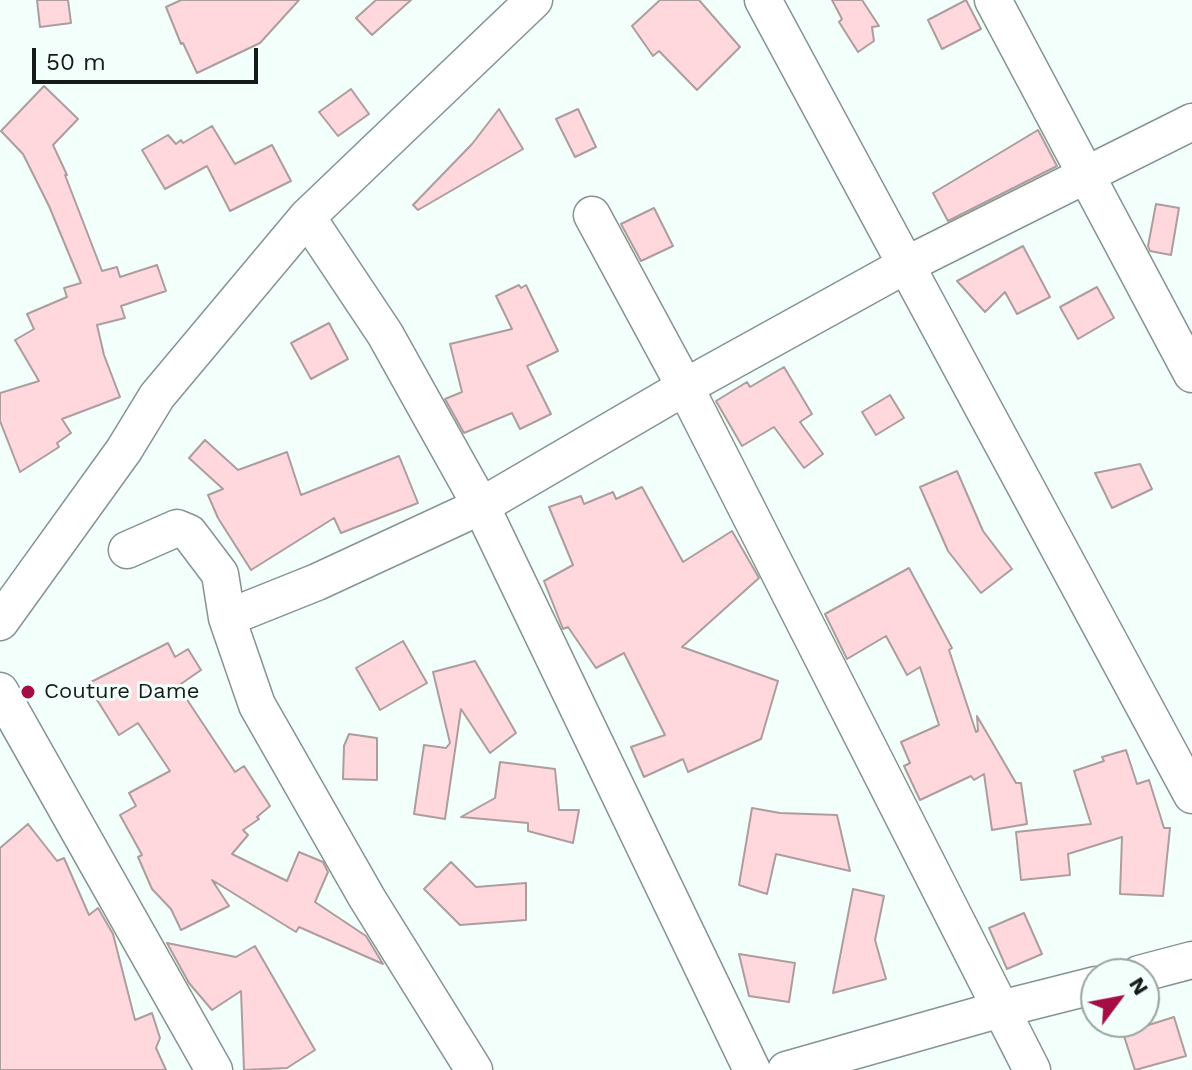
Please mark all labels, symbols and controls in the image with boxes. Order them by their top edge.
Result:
scale bar [36,32,262,82]
text: 50 m [46,48,106,76]
place label: Couture Dame [44,679,199,705]
marker: Couture Dame [19,683,37,701]
north arrow [1080,958,1160,1038]
text: N [1124,973,1154,1000]

